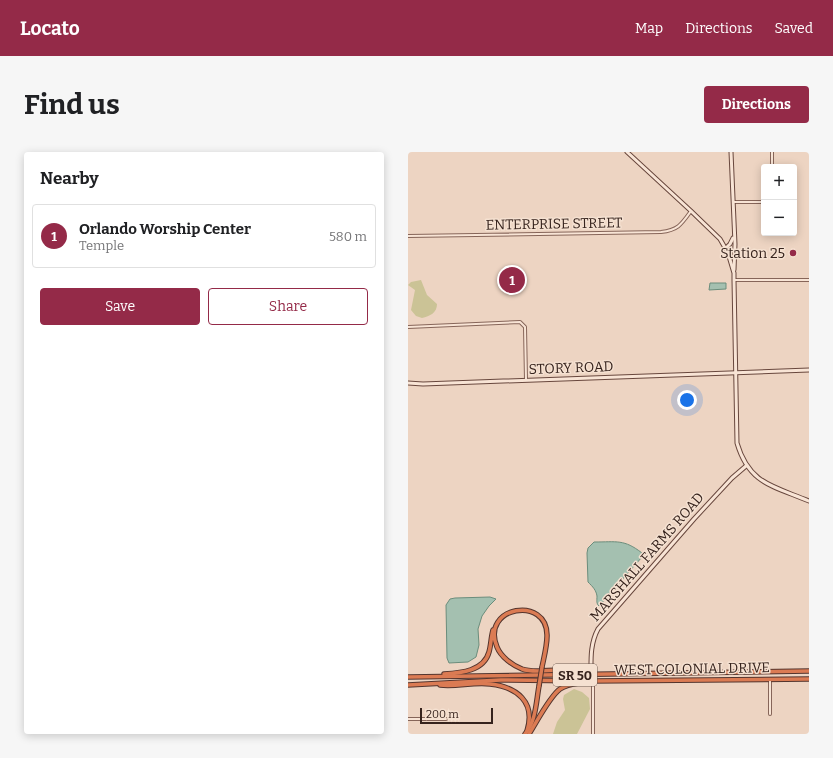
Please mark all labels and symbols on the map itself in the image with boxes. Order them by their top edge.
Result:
street label: ENTERPRISE STREET [485,214,623,234]
place label: Station 25 [720,245,785,262]
marker: Station 25 [788,248,798,258]
pin: 1 [499,265,525,295]
street label: STORY ROAD [528,358,614,378]
your location [677,390,697,410]
street label: MARSHALL FARMS ROAD [586,489,708,625]
street label: WEST COLONIAL DRIVE [614,659,770,679]
road number: SR 50 [553,664,597,686]
scale bar [420,706,493,725]

